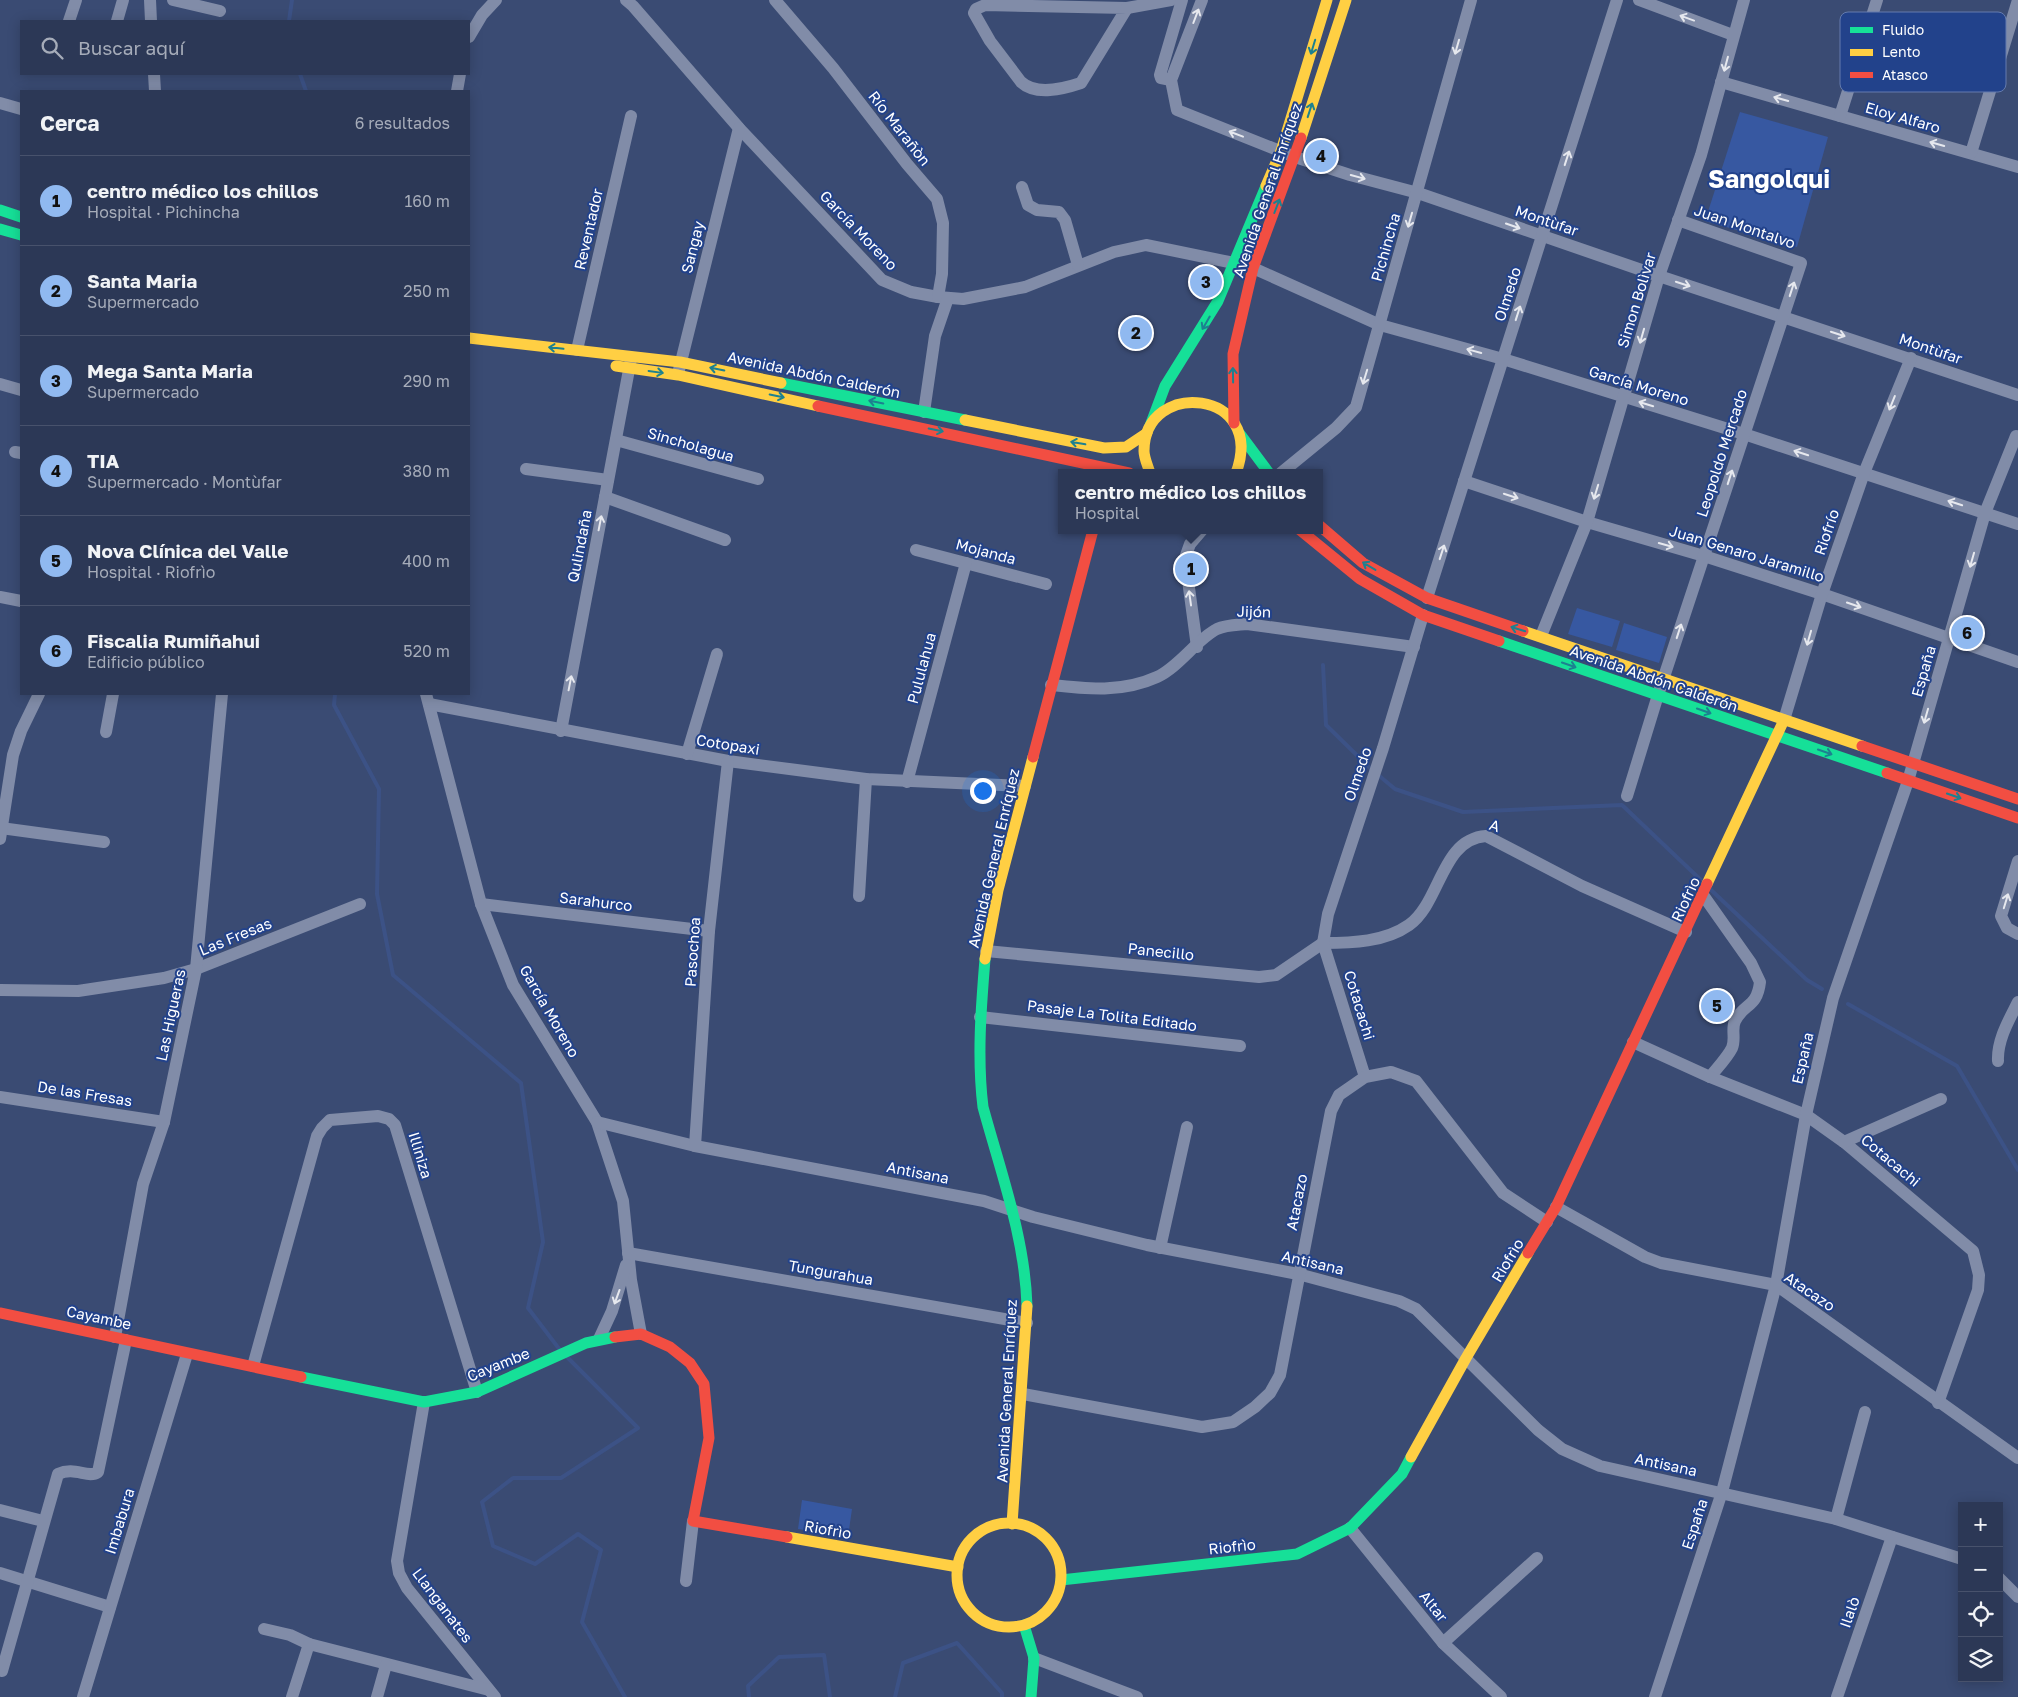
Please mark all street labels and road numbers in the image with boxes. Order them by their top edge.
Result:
street label: Río Marañòn [865,87,935,169]
street label: Eloy Alfaro [1863,98,1943,136]
street label: Avenida General Enríquez [1229,100,1305,280]
street label: Reventador [570,186,606,271]
street label: García Moreno [817,186,901,274]
street label: Juan Montalvo [1692,200,1798,252]
street label: Montùfar [1513,201,1581,239]
street label: Pichincha [1367,211,1403,283]
street label: Sangay [677,218,707,275]
street label: Simon Bolìvar [1613,250,1659,350]
street label: Olmedo [1490,265,1524,323]
street label: Montùfar [1897,329,1965,367]
street label: Avenida Abdón Calderón [726,347,902,401]
street label: García Moreno [1587,361,1691,409]
street label: Leopoldo Mercado [1692,387,1750,519]
street label: Sincholagua [646,423,736,465]
street label: Riofrío [1810,507,1842,557]
street label: Qulindaña [563,508,595,584]
street label: Juan Genaro Jaramillo [1667,521,1827,585]
street label: Mojanda [954,534,1018,568]
street label: Jijón [1236,601,1272,621]
street label: Pululahua [903,630,939,706]
street label: Avenida Abdón Calderón [1568,641,1740,715]
street label: España [1907,643,1939,699]
street label: Cotopaxi [695,730,761,758]
street label: Olmedo [1339,745,1375,803]
street label: Avenida General Enríquez [964,766,1022,949]
street label: A [1487,815,1503,835]
street label: Riofrìo [1667,874,1703,924]
street label: Sarahurco [558,888,634,914]
street label: Las Fresas [196,913,274,959]
street label: Pasochoa [681,916,703,988]
street label: Panecillo [1127,939,1195,963]
street label: García Moreno [516,962,584,1060]
street label: Las Higueras [151,967,189,1063]
street label: Cotacachi [1341,968,1379,1042]
street label: Pasaje La Tolita Editado [1026,996,1198,1034]
street label: España [1787,1030,1817,1086]
street label: De las Fresas [36,1077,134,1109]
street label: Illiniza [405,1130,437,1180]
street label: Cotacachi [1858,1130,1924,1190]
street label: Antisana [885,1157,951,1187]
street label: Atacazo [1282,1172,1310,1232]
street label: Riofrìo [1487,1235,1527,1285]
street label: Antisana [1280,1246,1346,1278]
street label: Tungurahua [787,1256,875,1288]
street label: Atacazo [1781,1268,1839,1314]
street label: Avenida General Enríquez [992,1299,1020,1483]
street label: Cayambe [65,1301,133,1333]
street label: Cayambe [464,1343,532,1385]
street label: Antisana [1633,1449,1699,1479]
street label: Imbabura [100,1486,138,1556]
street label: España [1677,1496,1711,1552]
street label: Riofrìo [803,1516,853,1542]
street label: Riofrìo [1207,1535,1257,1557]
street label: Llanganates [409,1564,477,1646]
street label: Altar [1416,1587,1452,1625]
street label: Ilalò [1835,1594,1863,1630]

